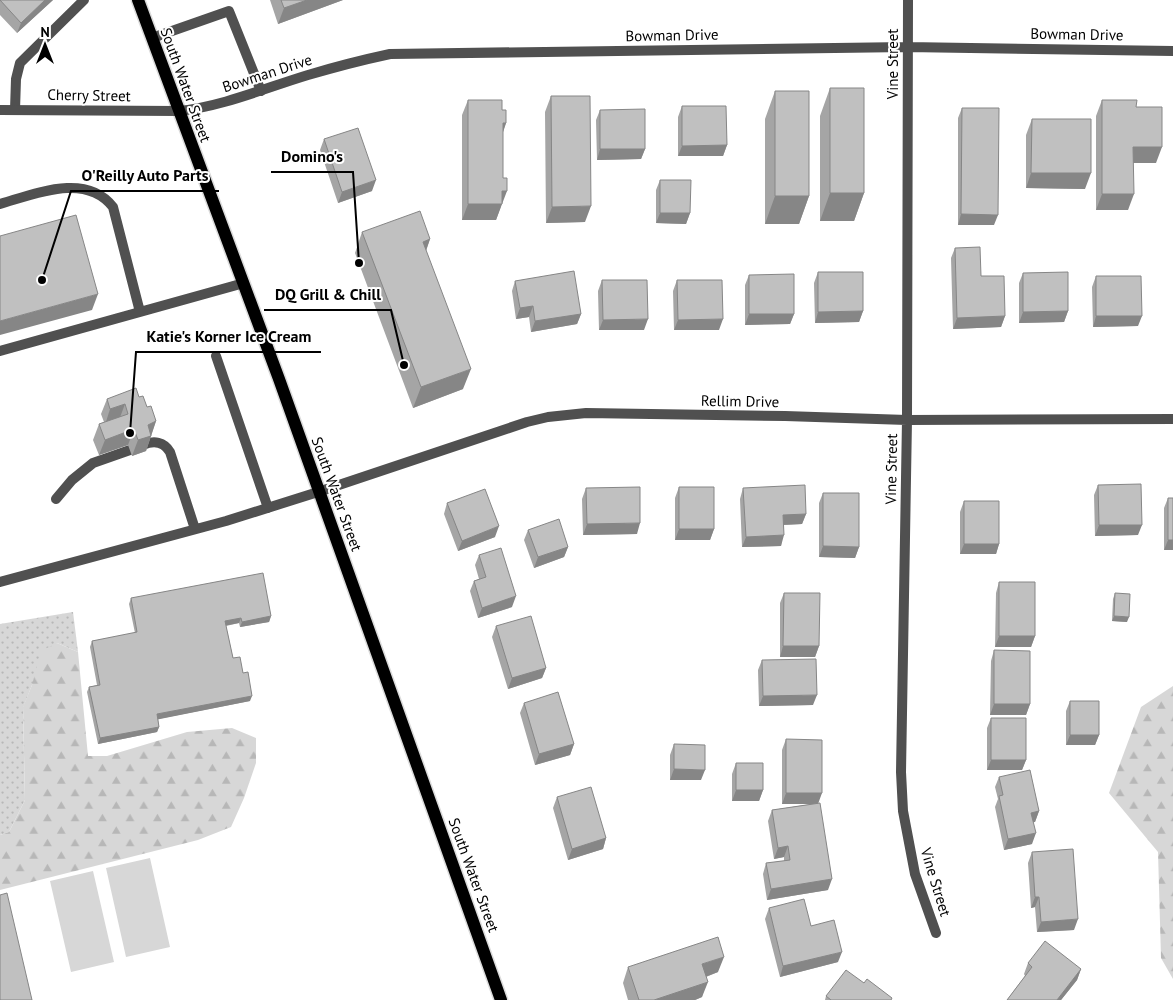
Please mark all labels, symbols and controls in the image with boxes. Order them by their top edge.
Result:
north arrow [20,20,70,70]
text: N [40,23,50,41]
street label: Bowman Drive [1030,24,1124,44]
street label: South Water Street [156,25,216,145]
street label: Bowman Drive [625,25,719,45]
street label: Vine Street [883,29,902,100]
street label: Bowman Drive [220,50,314,96]
street label: Cherry Street [47,85,131,105]
callout: Domino's [271,141,353,172]
text: Domino's [281,146,343,166]
callout: O'Reilly Auto Parts [71,160,219,191]
text: O'Reilly Auto Parts [82,165,209,185]
callout: DQ Grill & Chill [264,279,391,310]
text: DQ Grill & Chill [275,284,381,304]
callout: Katie's Korner Ice Cream [136,321,321,352]
text: Katie's Korner Ice Cream [147,326,312,346]
street label: Rellim Drive [701,391,779,411]
street label: Vine Street [881,433,901,506]
street label: South Water Street [307,434,367,554]
street label: South Water Street [444,815,504,935]
street label: Vine Street [916,844,955,919]

